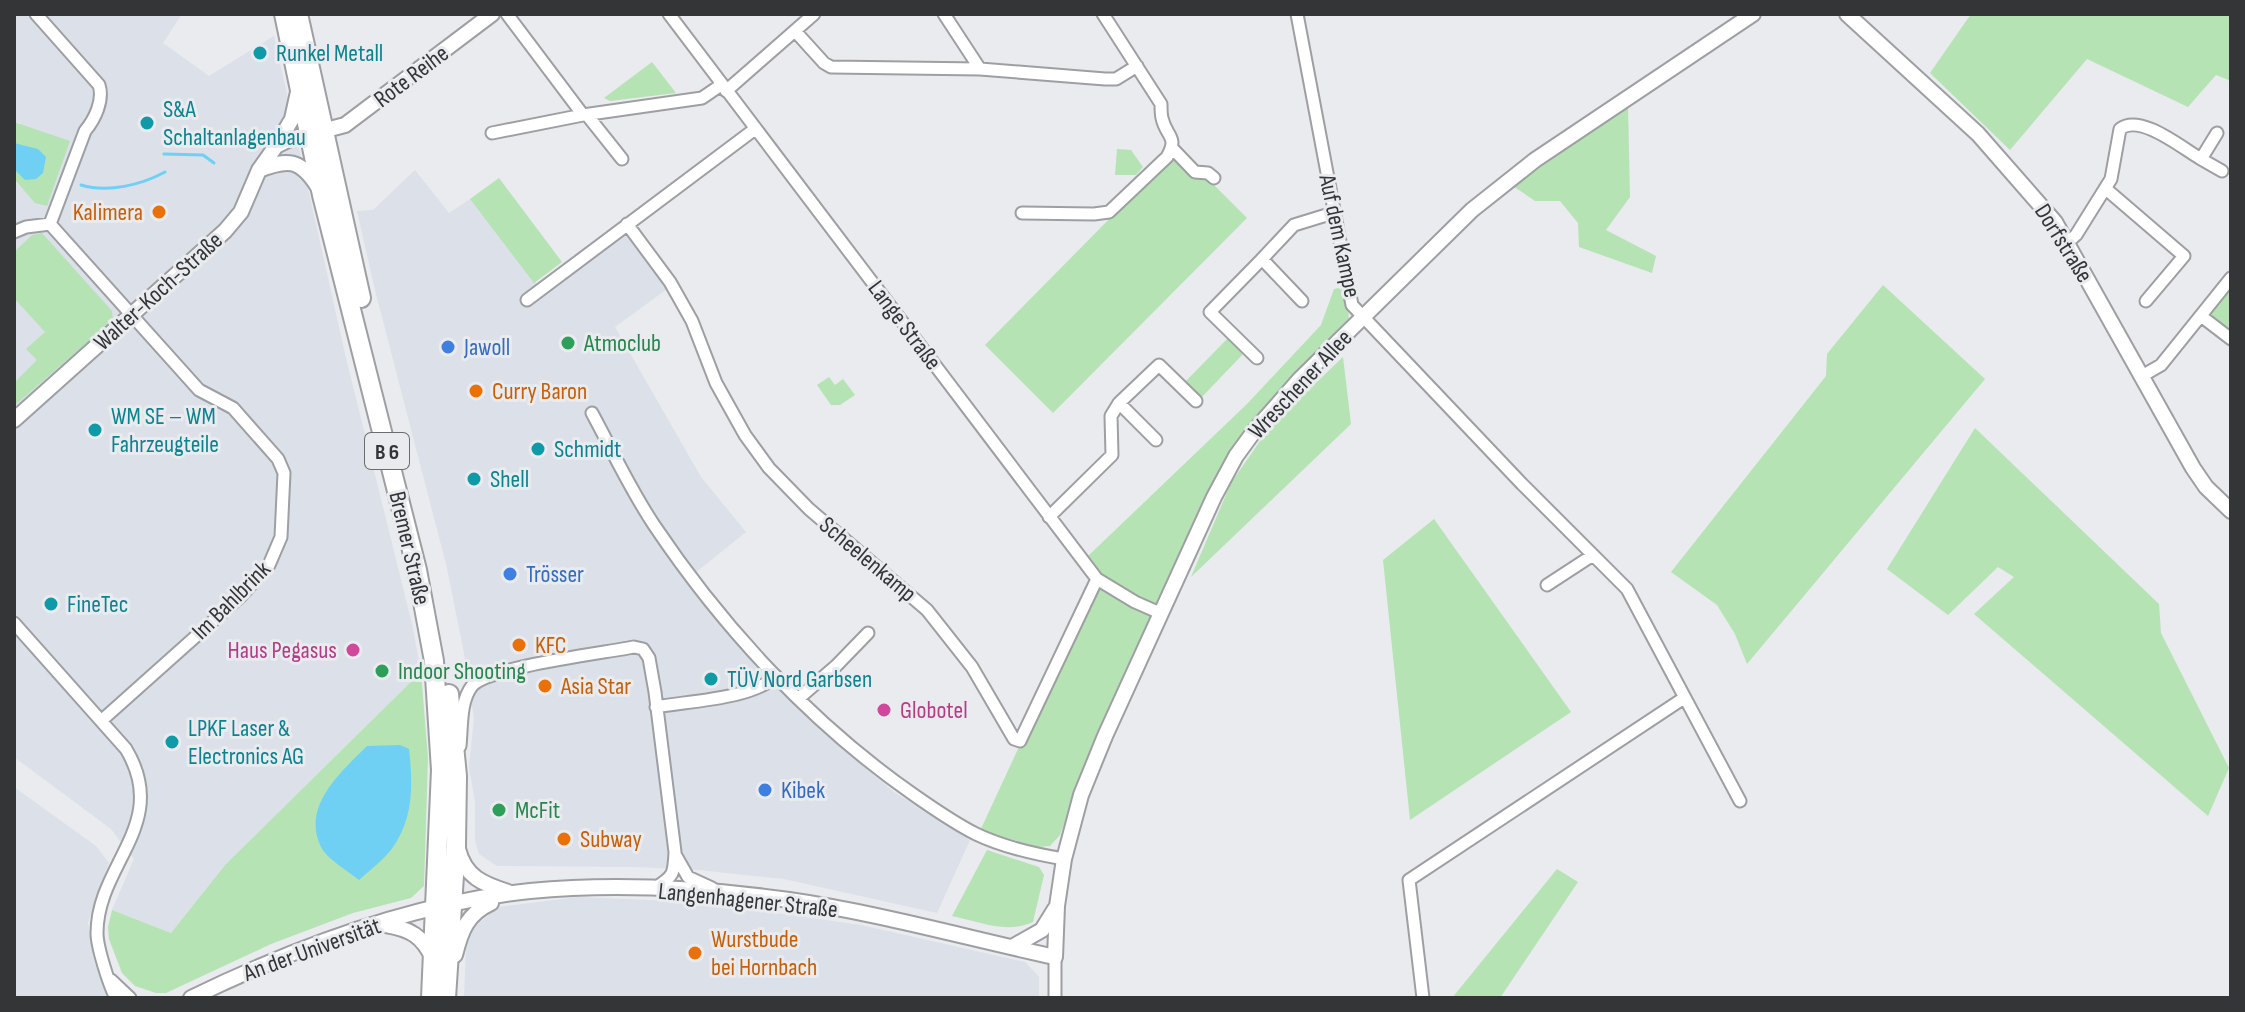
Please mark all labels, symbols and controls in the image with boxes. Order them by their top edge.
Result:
place label: Runkel Metall [276,39,383,68]
street label: Rote Reihe [368,39,454,114]
marker: Runkel Metall [251,44,269,62]
place label: S&A Schaltanlagenbau [163,95,306,152]
marker: S&A Schaltanlagenbau [138,114,156,132]
street label: Auf dem Kampe [1312,171,1367,300]
place label: Kalimera [73,198,143,227]
street label: Dorfstraße [2028,199,2099,288]
marker: Kalimera [150,203,168,221]
street label: Walter-Koch-Straße [88,226,229,357]
street label: Lange Straße [862,275,948,376]
street label: Wreschener Allee [1242,324,1358,445]
place label: Atmoclub [583,329,661,358]
place label: Jawoll [463,333,510,362]
marker: Atmoclub [559,334,577,352]
marker: Jawoll [439,338,457,356]
place label: Curry Baron [492,377,587,406]
marker: Curry Baron [467,382,485,400]
place label: WM SE – WM Fahrzeugteile [111,402,219,459]
marker: WM SE – WM Fahrzeugteile [86,421,104,439]
road number: B 6 [365,433,409,469]
place label: Schmidt [554,435,621,464]
marker: Schmidt [529,440,547,458]
place label: Shell [490,465,529,494]
marker: Shell [465,470,483,488]
street label: Bremer Straße [382,489,437,608]
street label: Scheelenkamp [813,510,922,608]
street label: Im Bahlbrink [186,555,277,646]
place label: Trösser [526,560,584,589]
marker: Trösser [501,565,519,583]
place label: FineTec [67,590,128,619]
marker: FineTec [42,595,60,613]
place label: KFC [535,631,567,660]
place label: Haus Pegasus [228,636,337,665]
marker: KFC [510,636,528,654]
marker: Haus Pegasus [344,641,362,659]
place label: Indoor Shooting [398,657,526,686]
marker: Indoor Shooting [373,662,391,680]
place label: TÜV Nord Garbsen [727,665,872,694]
marker: TÜV Nord Garbsen [702,670,720,688]
place label: Asia Star [560,672,631,701]
marker: Asia Star [536,677,554,695]
place label: Globotel [900,696,968,725]
marker: Globotel [875,701,893,719]
place label: LPKF Laser & Electronics AG [188,714,304,771]
marker: LPKF Laser & Electronics AG [163,733,181,751]
place label: Kibek [781,776,825,805]
marker: Kibek [756,781,774,799]
place label: McFit [515,796,560,825]
marker: McFit [490,801,508,819]
place label: Subway [580,825,642,854]
marker: Subway [555,830,573,848]
street label: Langenhagener Straße [657,877,839,924]
street label: An der Universität [239,911,385,988]
place label: Wurstbude bei Hornbach [711,925,817,982]
marker: Wurstbude bei Hornbach [686,944,704,962]

